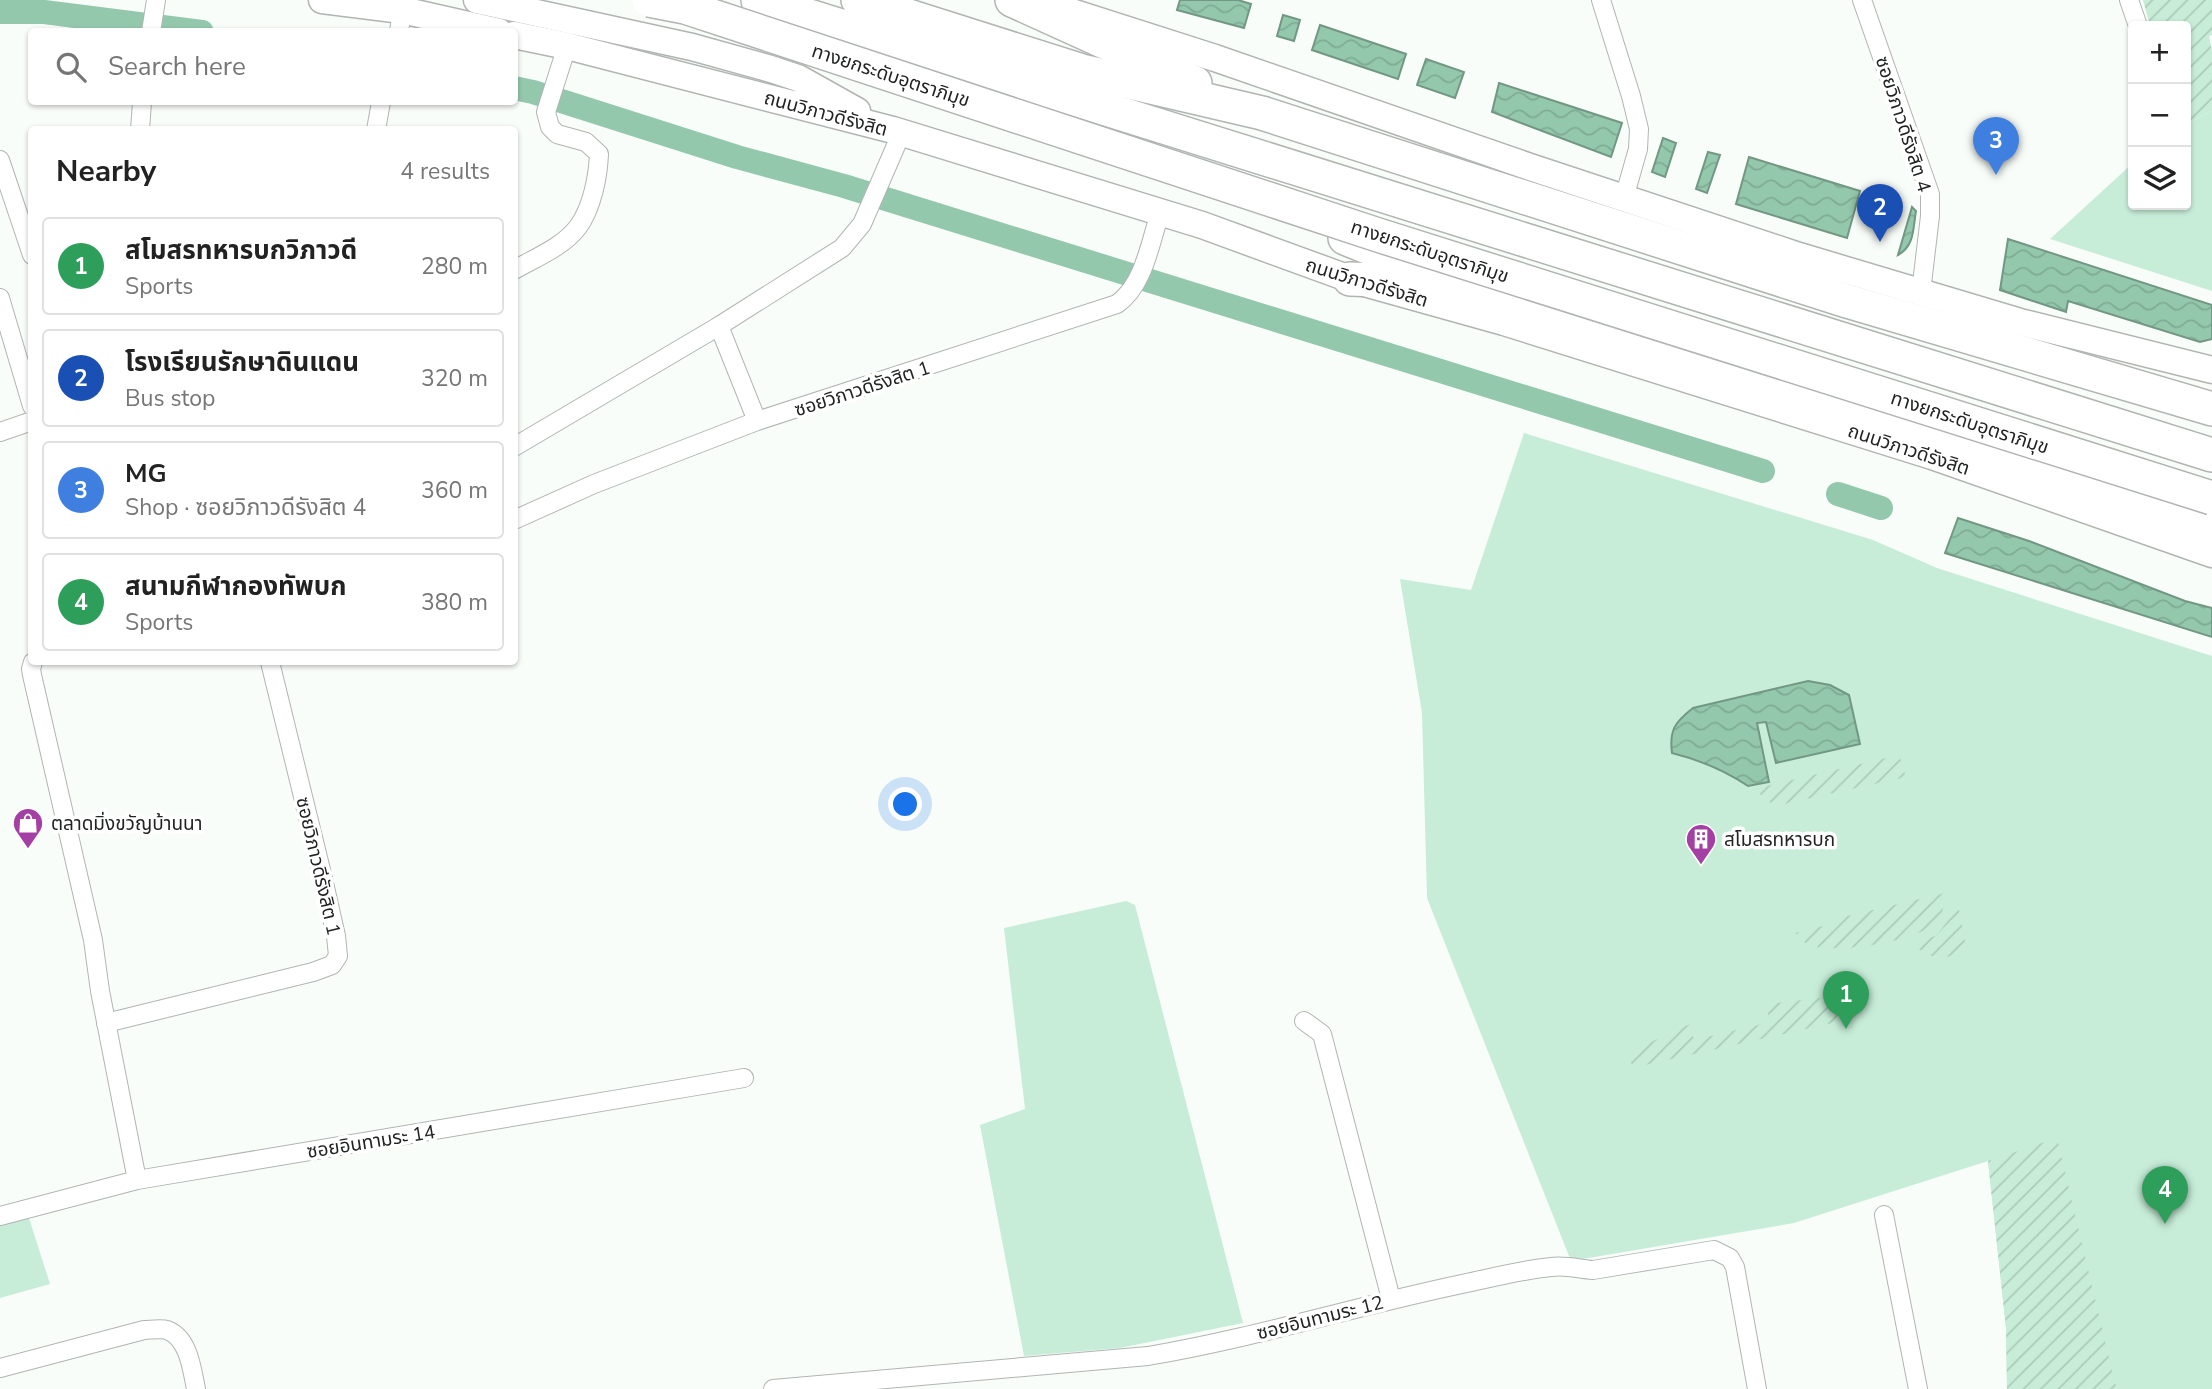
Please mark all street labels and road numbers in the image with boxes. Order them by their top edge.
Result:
street label: ทางยกระดับอุตราภิมุข [808,38,973,114]
street label: ซอยวิภาวดีรังสิต 4 [1869,53,1937,195]
street label: ถนนวิภาวดีรังสิต [761,85,890,143]
street label: ทางยกระดับอุตราภิมุข [1347,214,1512,290]
street label: ถนนวิภาวดีรังสิต [1302,252,1431,314]
street label: ซอยวิภาวดีรังสิต 1 [791,355,933,423]
street label: ทางยกระดับอุตราภิมุข [1887,385,2052,461]
street label: ถนนวิภาวดีรังสิต [1844,418,1973,482]
street label: ซอยวิภาวดีรังสิต 1 [289,795,347,938]
street label: ซอยอินทามระ 14 [305,1119,437,1165]
street label: ซอยอินทามระ 12 [1254,1290,1386,1346]

